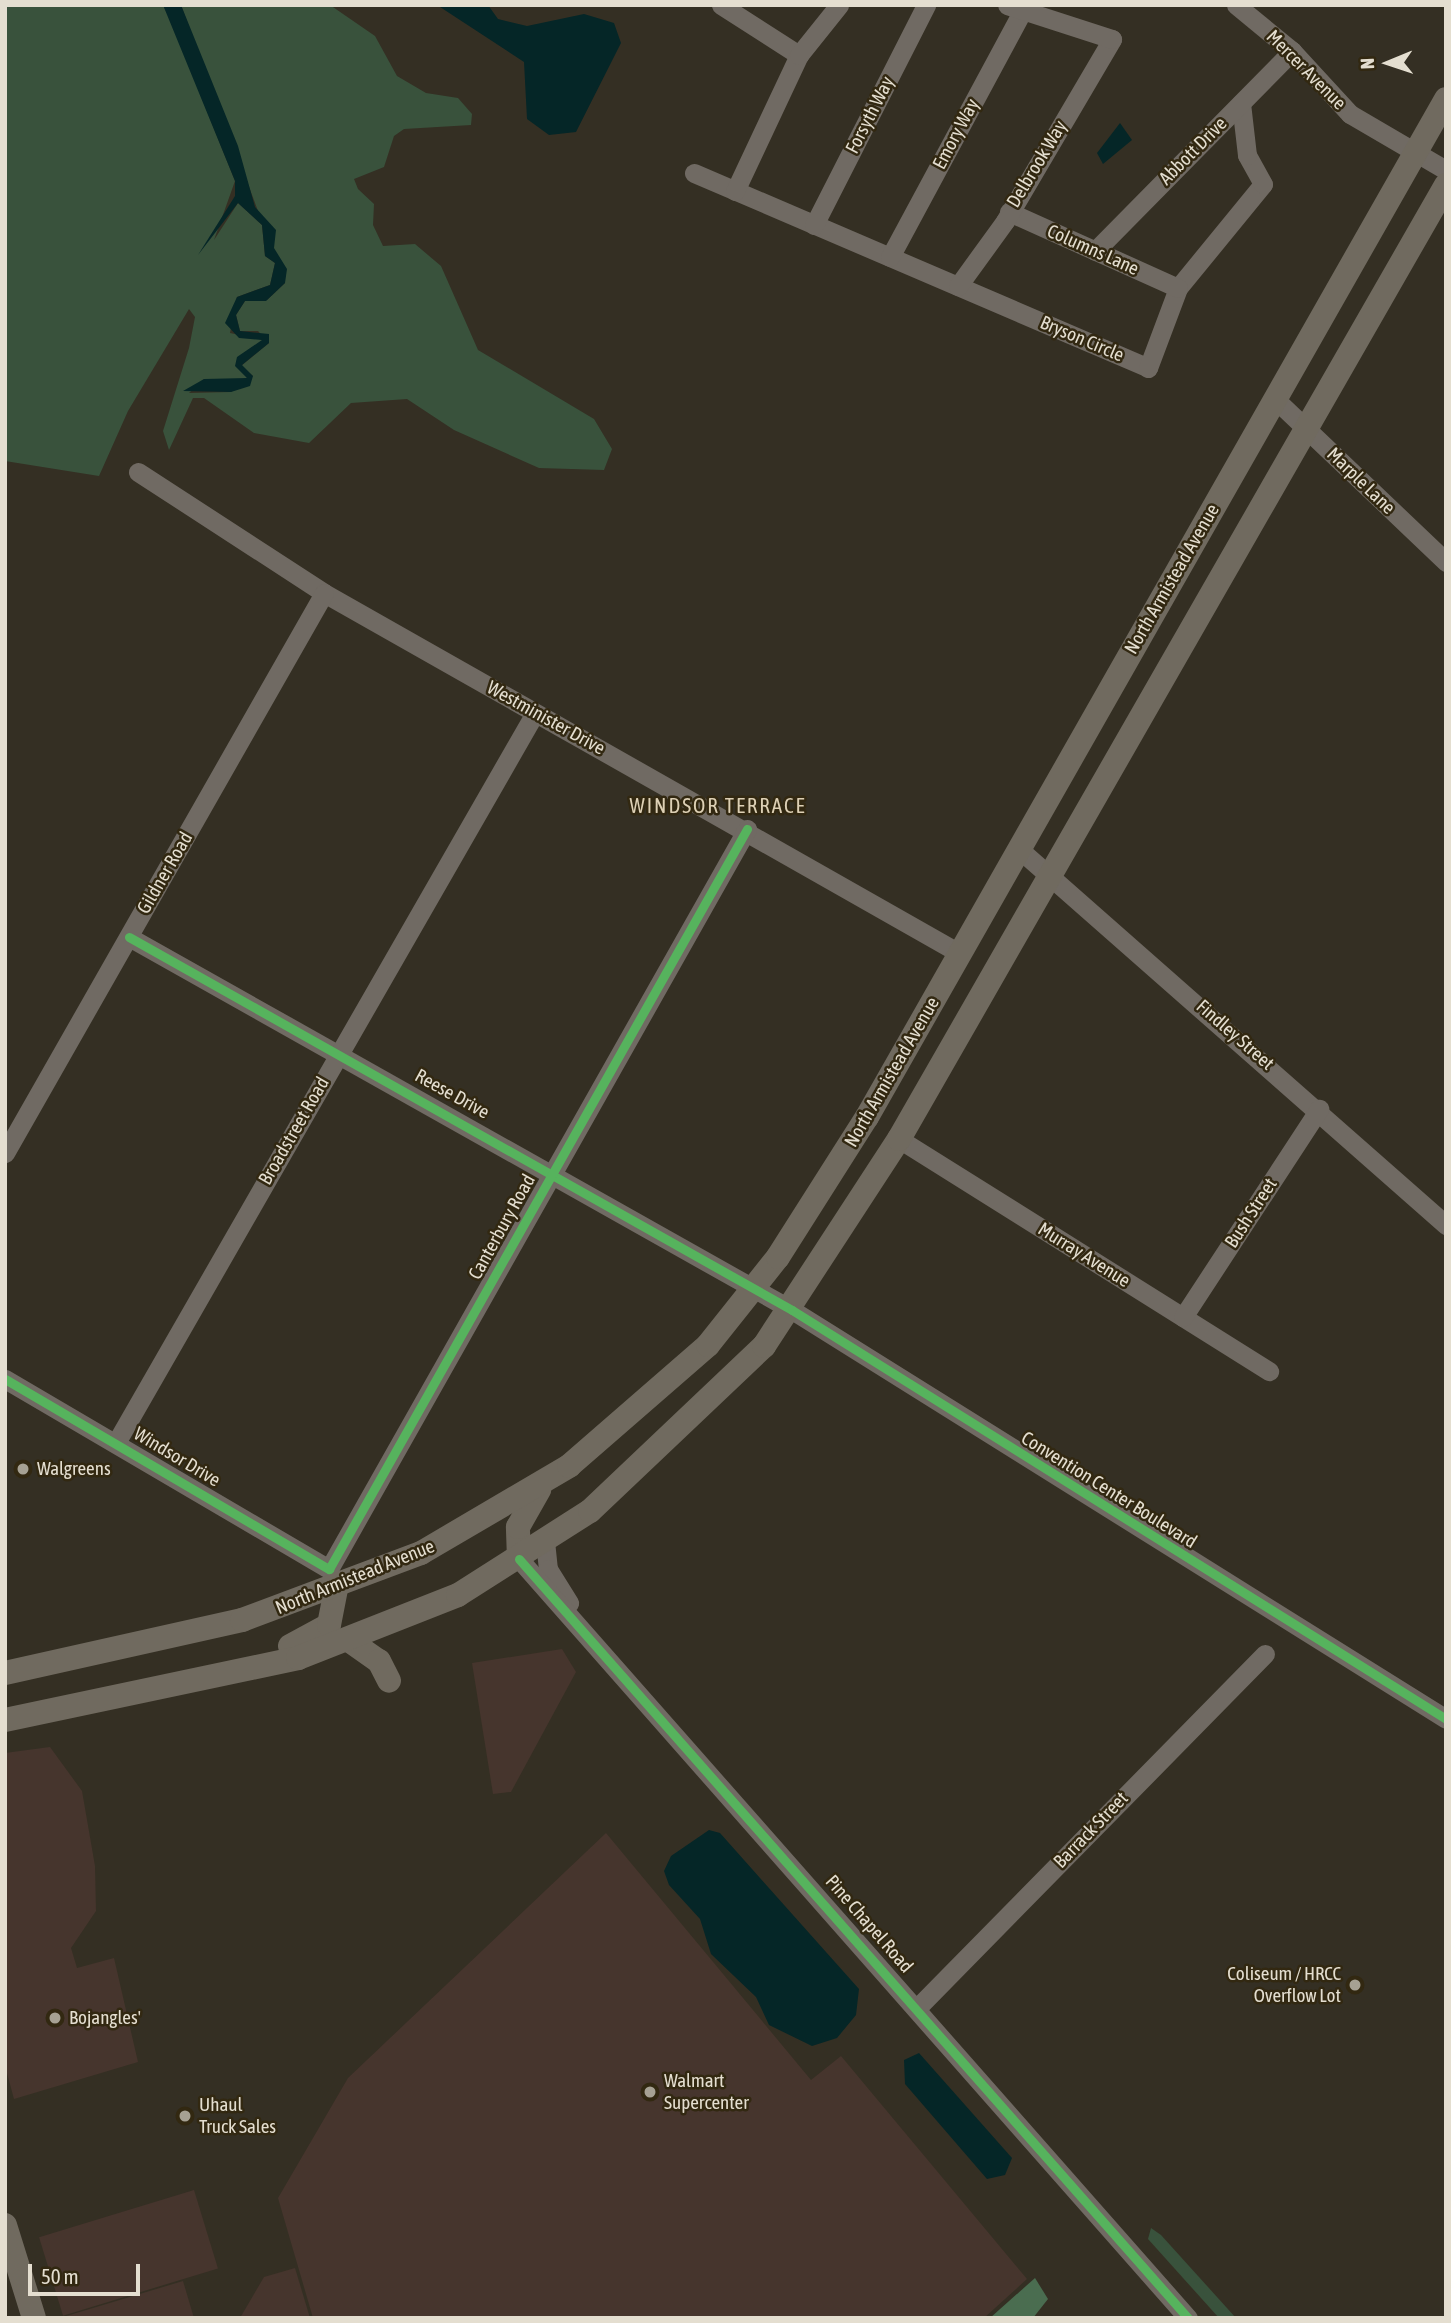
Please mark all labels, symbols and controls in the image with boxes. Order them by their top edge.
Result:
street label: Mercer Avenue [1261,25,1351,115]
north arrow [1353,28,1423,98]
text: N [1356,58,1378,70]
street label: Forsyth Way [841,73,899,157]
street label: Emory Way [928,95,984,173]
street label: Abbott Drive [1154,112,1232,190]
street label: Delbrook Way [1002,116,1072,212]
street label: Columns Lane [1044,220,1142,280]
street label: Bryson Circle [1037,311,1127,367]
street label: Marple Lane [1322,443,1400,519]
street label: North Armistead Avenue [1120,500,1224,658]
street label: Westminister Drive [483,676,609,760]
district label: WINDSOR TERRACE [631,792,805,818]
street label: Gildner Road [132,828,198,918]
street label: North Armistead Avenue [840,993,944,1151]
street label: Findley Street [1191,995,1279,1075]
street label: Reese Drive [411,1064,493,1124]
street label: Broadstreet Road [254,1073,334,1189]
street label: Canterbury Road [464,1170,540,1284]
street label: Bush Street [1220,1174,1282,1252]
street label: Murray Avenue [1034,1218,1134,1292]
street label: Windsor Drive [130,1422,224,1492]
street label: Convention Center Boulevard [1017,1427,1201,1553]
place label: Walgreens [37,1458,111,1480]
marker: Walgreens [15,1461,31,1477]
street label: North Armistead Avenue [272,1535,438,1619]
street label: Barrack Street [1049,1787,1133,1873]
street label: Pine Chapel Road [820,1871,918,1977]
place label: Coliseum / HRCC Overflow Lot [1227,1963,1341,2007]
marker: Coliseum / HRCC Overflow Lot [1347,1977,1363,1993]
place label: Bojangles' [69,2007,141,2029]
marker: Bojangles' [47,2010,63,2026]
place label: Walmart Supercenter [664,2070,749,2114]
marker: Walmart Supercenter [642,2084,658,2100]
place label: Uhaul Truck Sales [199,2094,276,2138]
marker: Uhaul Truck Sales [177,2108,193,2124]
scale bar [32,2250,144,2294]
text: 50 m [41,2264,79,2288]

